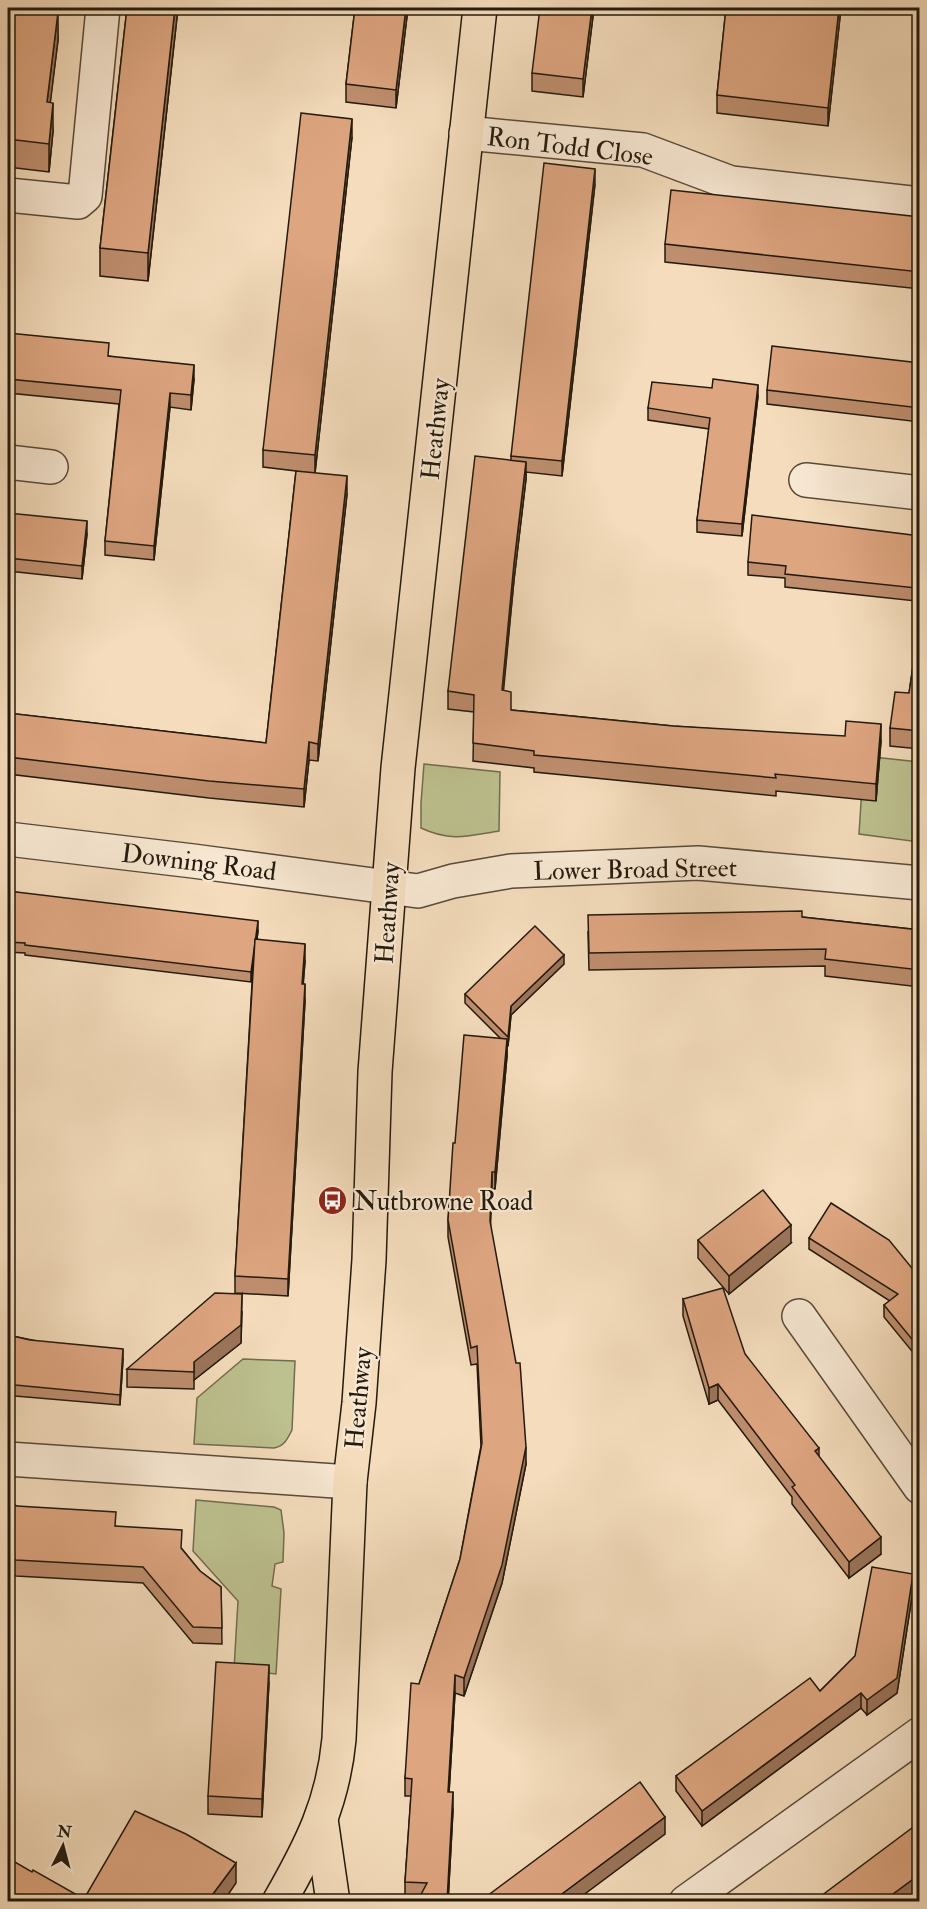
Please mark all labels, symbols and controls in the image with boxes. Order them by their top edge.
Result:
street label: Ron Todd Close [485,121,655,173]
street label: Heathway [415,376,457,482]
street label: Downing Road [120,838,278,888]
street label: Lower Broad Street [533,852,737,888]
street label: Heathway [368,860,408,965]
bus stop icon: Nutbrowne Road [317,1185,349,1217]
place label: Nutbrowne Road [354,1186,533,1218]
street label: Heathway [339,1345,379,1450]
north arrow [33,1816,93,1876]
text: N [55,1821,73,1843]

